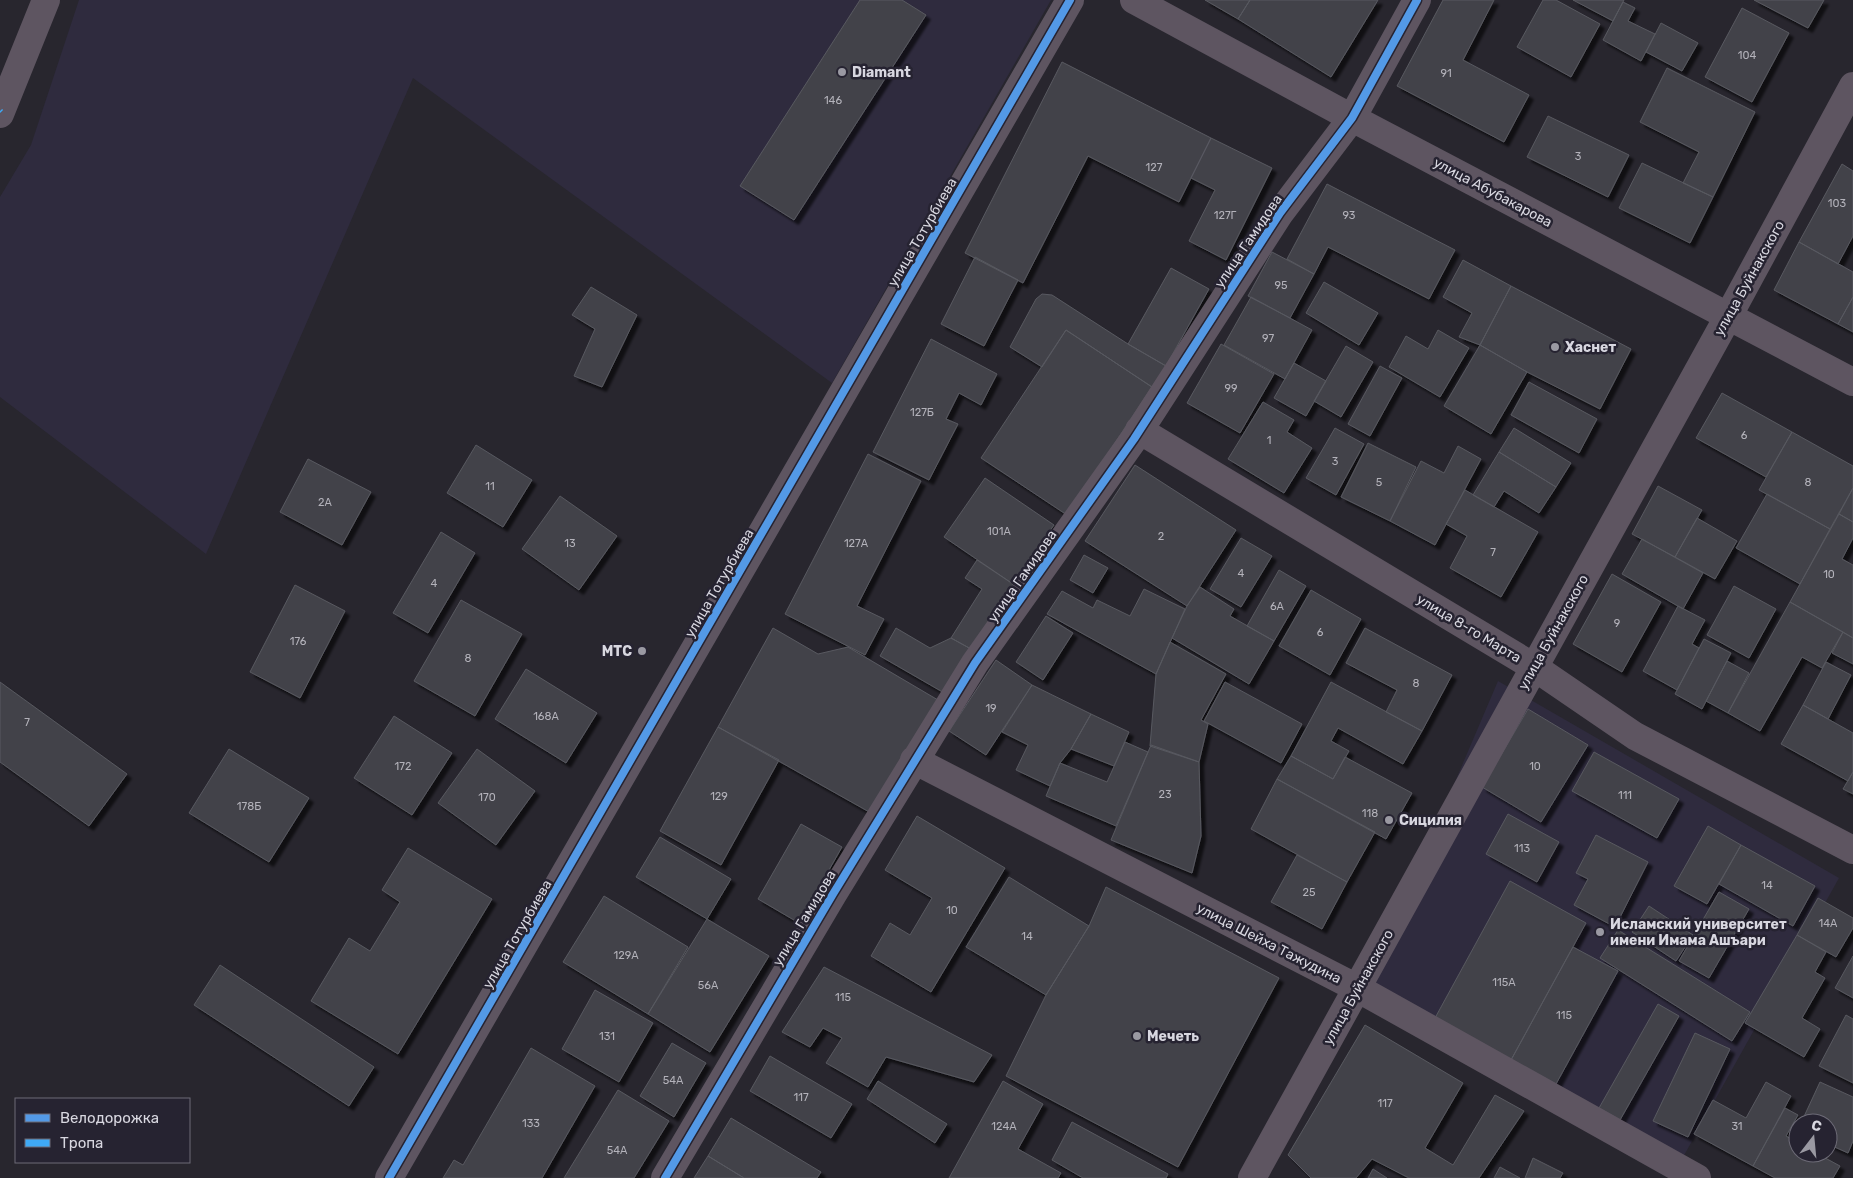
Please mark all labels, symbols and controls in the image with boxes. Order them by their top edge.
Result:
house number: 104 [1738,49,1756,62]
place label: Diamant [852,64,911,81]
marker: Diamant [836,66,848,78]
house number: 91 [1440,67,1452,80]
house number: 146 [824,94,842,107]
house number: 3 [1575,150,1582,163]
street label: улица Абубакарова [1431,154,1555,231]
house number: 127 [1146,161,1163,174]
street label: улица Тотурбиева [884,175,961,290]
street label: улица Гамидова [1211,191,1286,291]
house number: 103 [1828,197,1847,210]
house number: 127Г [1214,209,1237,222]
house number: 93 [1343,209,1356,222]
street label: улица Буйнакского [1711,218,1788,339]
house number: 95 [1274,279,1288,292]
house number: 97 [1262,332,1274,345]
place label: Хаснет [1565,339,1616,356]
marker: Хаснет [1549,341,1561,353]
house number: 99 [1224,382,1238,395]
house number: 127Б [910,406,934,419]
house number: 6 [1741,429,1748,442]
house number: 1 [1267,434,1271,447]
house number: 3 [1332,455,1339,468]
house number: 5 [1376,476,1383,489]
house number: 8 [1805,476,1812,489]
house number: 11 [485,480,495,493]
house number: 2А [318,496,333,509]
house number: 101А [987,525,1012,538]
street label: улица Тотурбиева [681,526,758,641]
street label: улица Гамидова [984,527,1061,626]
house number: 2 [1158,530,1164,543]
house number: 13 [564,537,576,550]
house number: 127А [844,537,869,550]
house number: 7 [1490,546,1496,559]
house number: 4 [1238,567,1245,580]
house number: 10 [1823,568,1835,581]
street label: улица Буйнакского [1515,572,1592,693]
house number: 4 [431,577,438,590]
street label: улица 8-го Марта [1413,591,1524,666]
house number: 6А [1270,600,1285,613]
house number: 9 [1614,617,1620,630]
house number: 6 [1317,626,1324,639]
house number: 176 [290,635,307,648]
place label: МТС [602,643,632,660]
marker: МТС [636,645,648,657]
house number: 8 [465,652,472,665]
house number: 8 [1413,677,1420,690]
house number: 19 [985,702,997,715]
house number: 168А [533,710,559,723]
house number: 7 [24,716,30,729]
house number: 172 [395,760,411,773]
house number: 10 [1529,760,1541,773]
house number: 23 [1158,788,1172,801]
house number: 111 [1618,789,1632,802]
house number: 129 [710,790,728,803]
house number: 170 [478,791,496,804]
house number: 178Б [237,800,261,813]
house number: 118 [1362,807,1378,820]
place label: Сицилия [1399,812,1462,829]
marker: Сицилия [1383,814,1395,826]
house number: 113 [1514,842,1530,855]
street label: улица Гамидова [769,867,840,969]
street label: улица Тотурбиева [479,877,556,992]
house number: 14 [1761,879,1773,892]
house number: 25 [1303,886,1316,899]
street label: улица Шейха Тажудина [1194,900,1344,987]
house number: 10 [946,904,958,917]
place label: Исламский университет имени Имама Ашъари [1610,916,1787,949]
house number: 14А [1819,917,1838,930]
marker: Исламский университет имени Имама Ашъари [1594,926,1606,938]
street label: улица Буйнакского [1320,927,1397,1048]
house number: 14 [1021,930,1033,943]
house number: 129А [613,949,639,962]
house number: 115А [1492,976,1516,989]
house number: 56А [698,979,719,992]
house number: 115 [835,991,851,1004]
house number: 115 [1556,1009,1572,1022]
place label: Мечеть [1147,1028,1199,1045]
house number: 131 [599,1030,615,1043]
marker: Мечеть [1131,1030,1143,1042]
house number: 54А [663,1074,684,1087]
house number: 117 [793,1091,809,1104]
house number: 117 [1377,1097,1393,1110]
legend [15,1098,190,1163]
text: Велодорожка [60,1109,159,1127]
north arrow [1788,1113,1838,1163]
text: С [1809,1116,1824,1136]
house number: 133 [522,1117,540,1130]
house number: 124А [991,1120,1017,1133]
house number: 31 [1731,1120,1743,1133]
text: Тропа [60,1134,103,1152]
house number: 54А [607,1144,628,1157]

